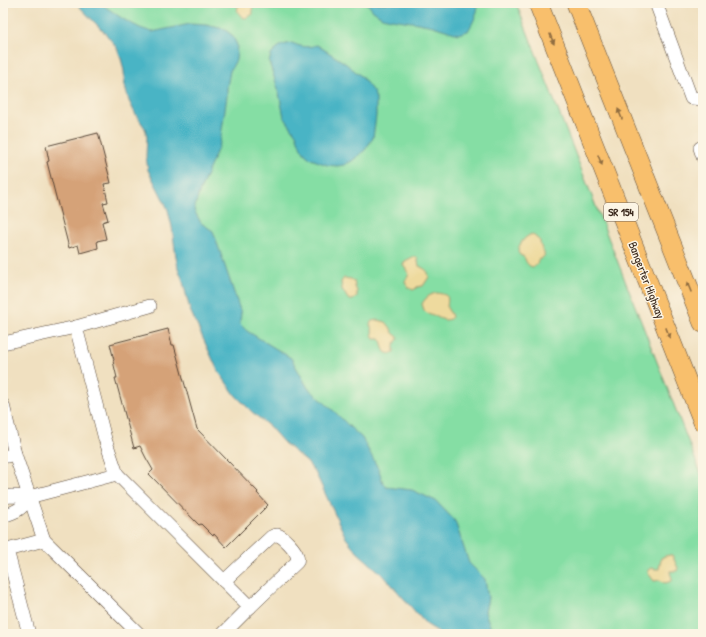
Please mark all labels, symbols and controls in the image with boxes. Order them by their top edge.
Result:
one-way arrow [550,34,556,46]
one-way arrow [617,109,623,120]
one-way arrow [598,155,604,167]
road number: SR 154 [604,203,638,221]
street label: Bangerter Highway [625,239,669,321]
one-way arrow [685,281,691,293]
one-way arrow [665,328,671,340]

